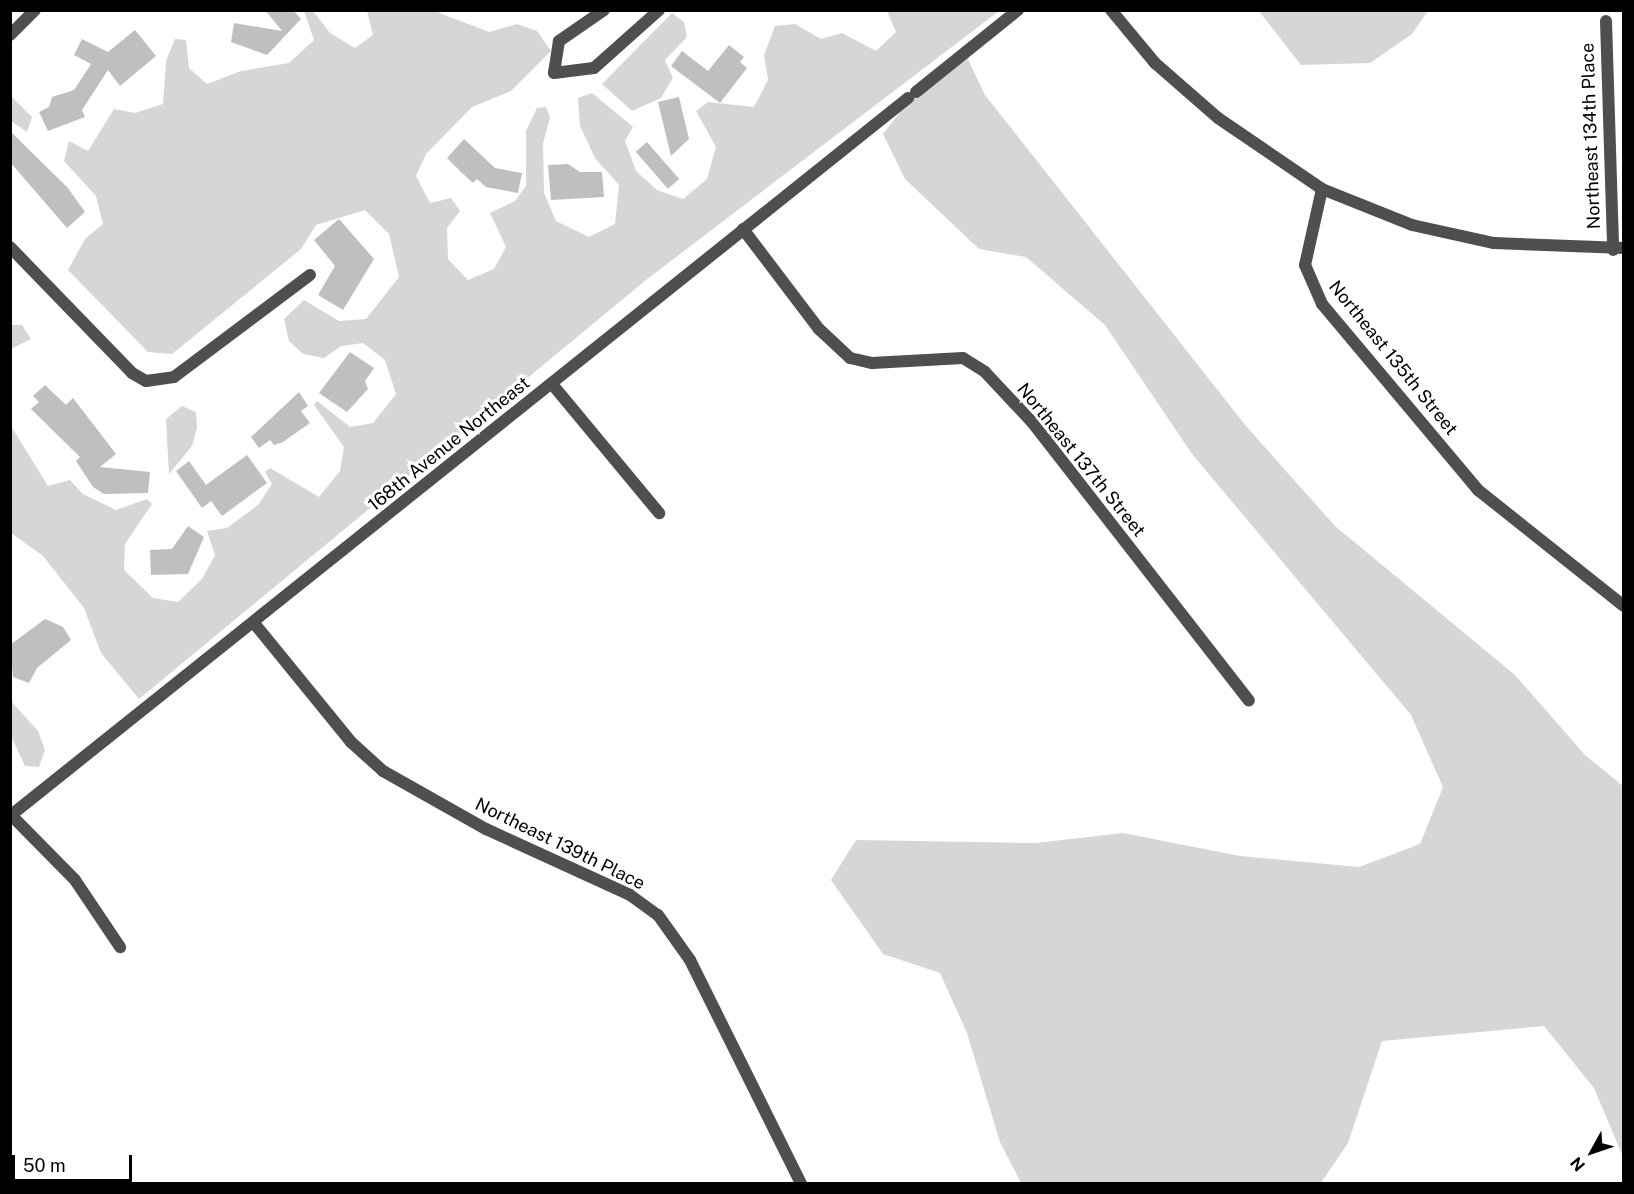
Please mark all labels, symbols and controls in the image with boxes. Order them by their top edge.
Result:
street label: Northeast 134th Place [1577,42,1605,230]
street label: Northeast 135th Street [1324,276,1462,440]
street label: 168th Avenue Northeast [364,372,534,516]
street label: Northeast 137th Street [1012,379,1150,541]
street label: Northeast 139th Place [472,793,648,895]
north arrow [1562,1122,1622,1182]
scale bar [15,1143,135,1181]
text: N [1567,1153,1589,1175]
text: 50 m [23,1155,66,1176]

